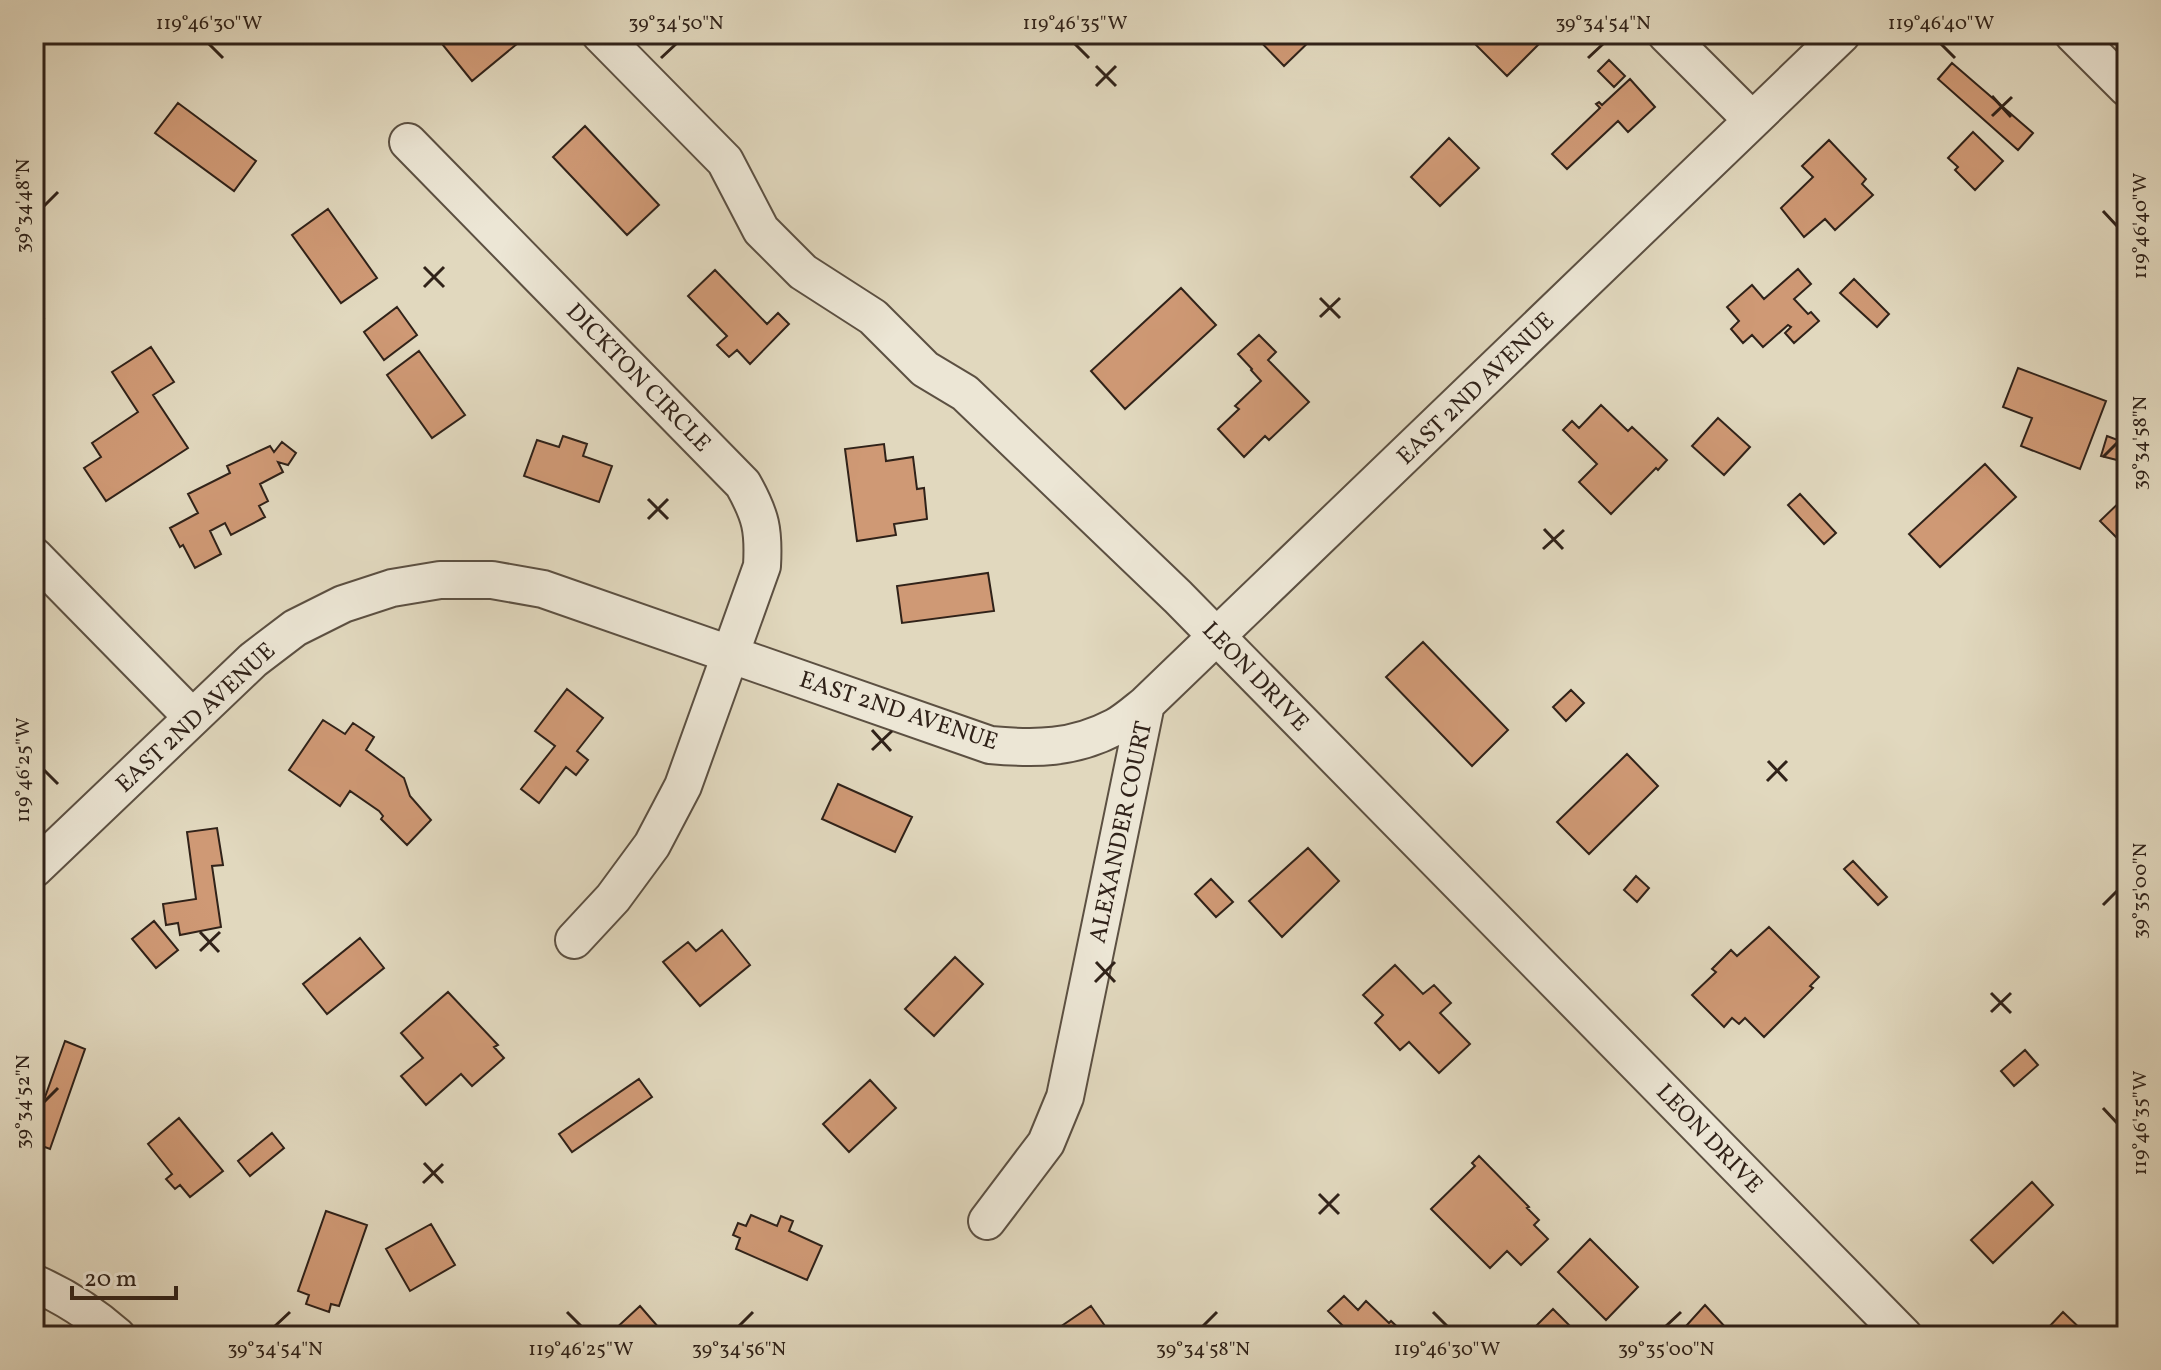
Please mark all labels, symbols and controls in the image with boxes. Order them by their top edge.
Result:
text: 119°46'30"W [156,10,262,38]
text: 39°34'50"N [628,10,724,38]
text: 119°46'35"W [1023,10,1128,38]
text: 39°34'54"N [1555,10,1651,38]
text: 119°46'40"W [1888,10,1994,38]
text: 39°34'48"N [10,159,38,253]
text: 119°46'40"W [2127,173,2155,279]
street label: DICKTON CIRCLE [557,296,718,461]
street label: EAST 2ND AVENUE [1390,305,1563,474]
text: 39°34'58"N [2127,396,2155,490]
street label: LEON DRIVE [1193,615,1316,740]
street label: EAST 2ND AVENUE [109,635,284,802]
street label: EAST 2ND AVENUE [795,664,1002,760]
text: 119°46'25"W [10,717,38,823]
street label: ALEXANDER COURT [1082,718,1162,947]
text: 39°35'00"N [2127,843,2155,939]
text: 39°34'52"N [10,1055,38,1149]
text: 119°46'35"W [2127,1071,2155,1176]
street label: LEON DRIVE [1647,1077,1770,1202]
scale bar [72,1250,176,1300]
text: 20 m [84,1263,137,1297]
text: 39°34'54"N [227,1336,323,1364]
text: 119°46'25"W [528,1336,634,1364]
text: 39°34'56"N [692,1336,786,1364]
text: 39°34'58"N [1156,1336,1250,1364]
text: 119°46'30"W [1394,1336,1500,1364]
text: 39°35'00"N [1618,1336,1714,1364]

